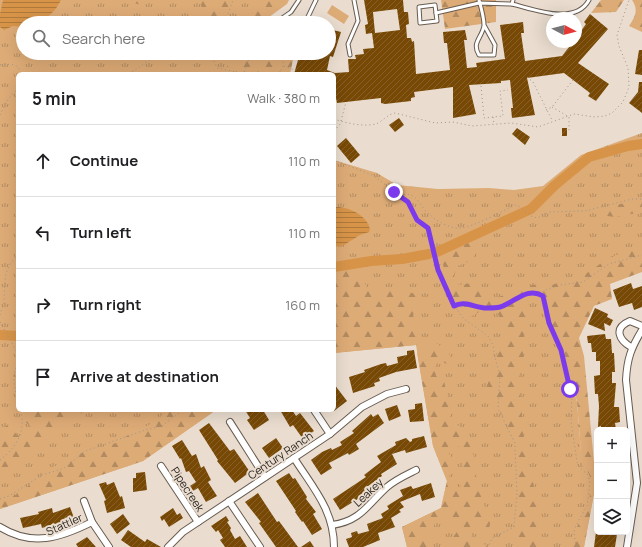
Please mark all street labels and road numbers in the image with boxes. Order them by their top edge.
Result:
street label: Century Ranch [244,428,316,482]
street label: Pipecreek [168,464,208,515]
street label: Leakey [350,474,386,510]
street label: Stattler [43,509,85,539]

